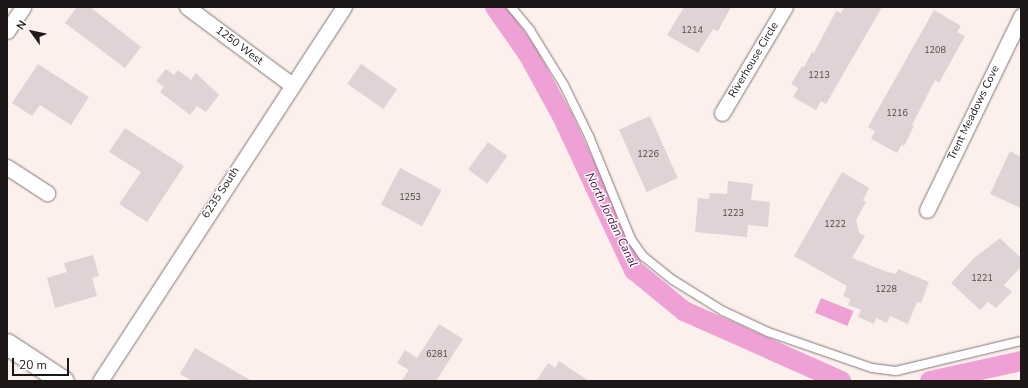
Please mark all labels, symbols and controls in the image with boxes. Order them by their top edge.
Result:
north arrow [12,12,52,52]
text: N [13,18,30,33]
street label: Riverhouse Circle [726,20,782,100]
street label: 1250 West [213,24,265,68]
house number: 1214 [681,25,703,35]
house number: 1208 [924,45,946,55]
street label: Trent Meadows Cove [945,64,1003,162]
house number: 1213 [808,70,830,80]
house number: 1216 [886,108,908,118]
house number: 1226 [637,149,659,159]
street label: 6235 South [200,165,242,221]
water label: North Jordan Canal [582,170,640,270]
house number: 1253 [399,192,421,202]
house number: 1223 [722,208,744,218]
house number: 1222 [824,219,846,229]
house number: 1221 [971,273,993,283]
house number: 1228 [875,284,897,294]
house number: 6281 [426,349,448,359]
scale bar [14,350,71,376]
text: 20 m [19,357,47,373]

